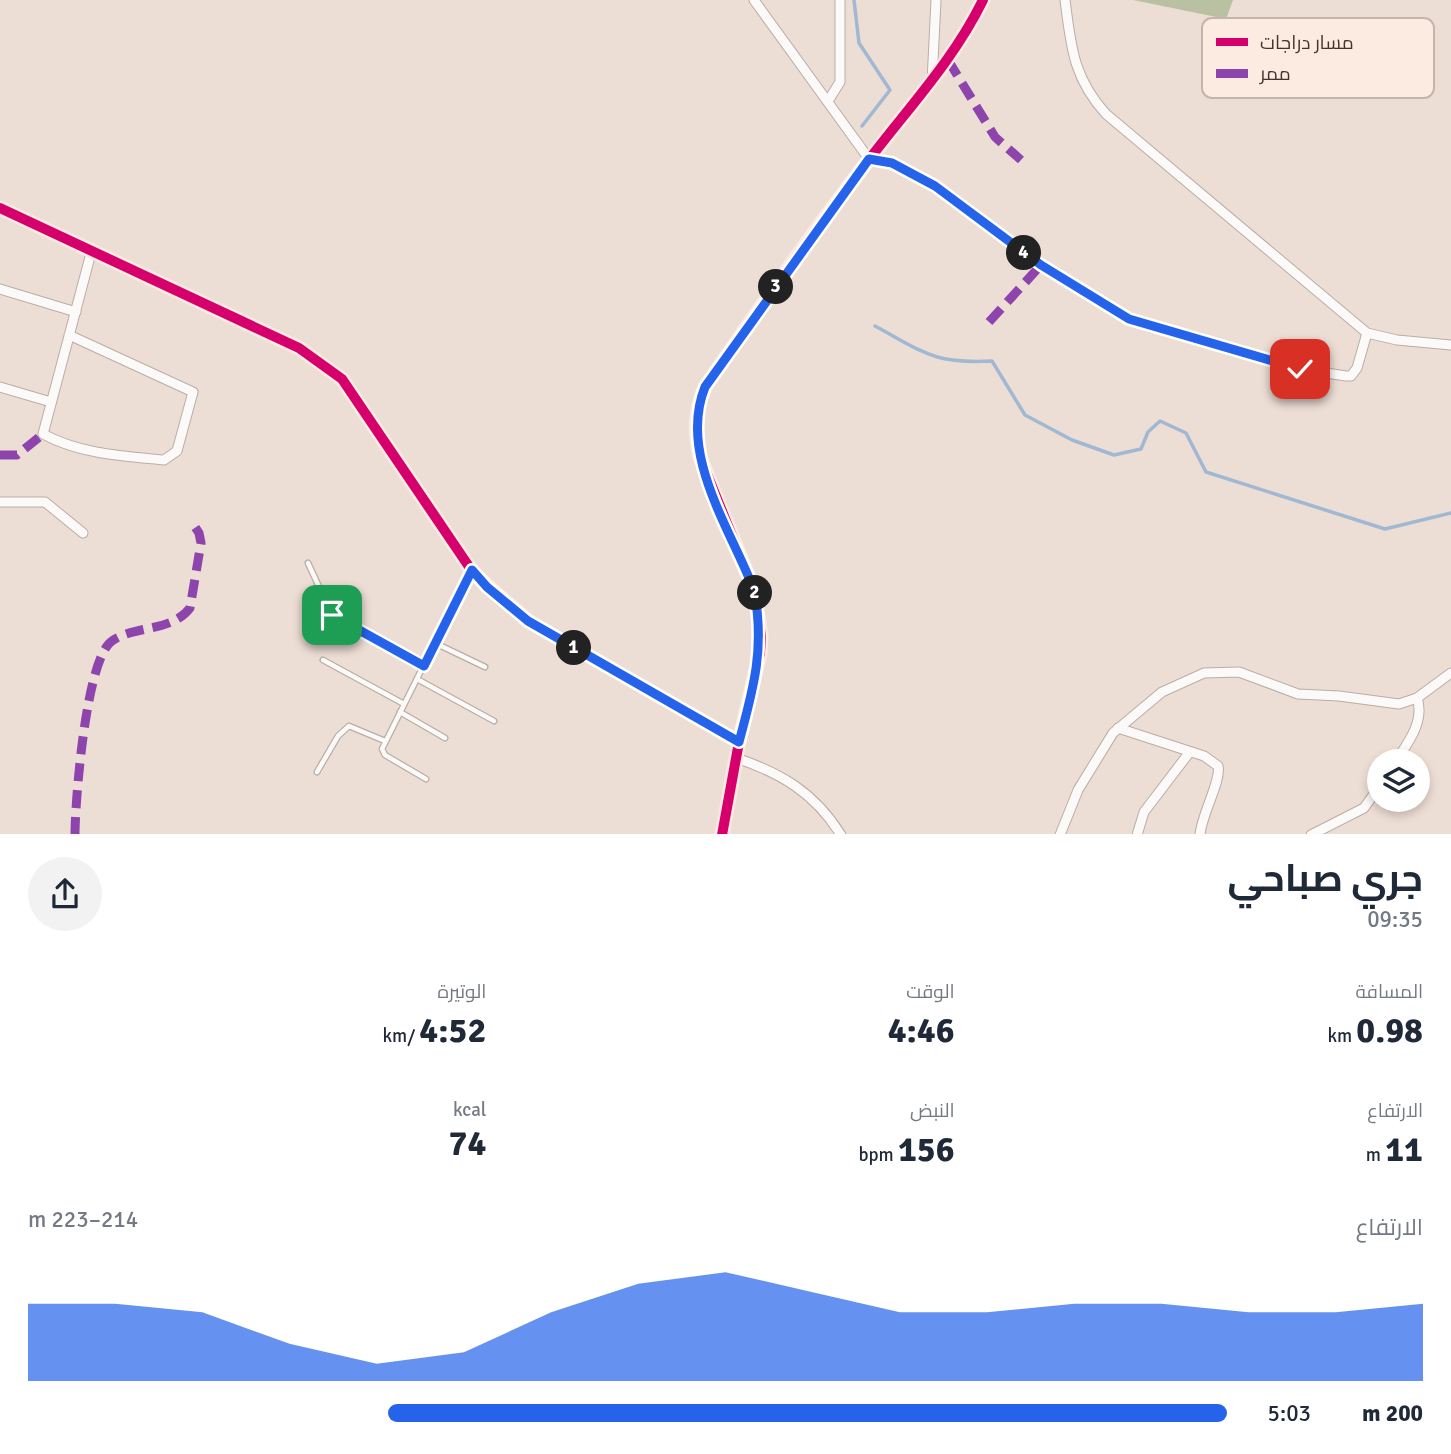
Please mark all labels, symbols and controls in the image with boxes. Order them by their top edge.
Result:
legend [1202,18,1434,98]
text: مسار دراجات [1260,31,1354,55]
text: ممر [1259,62,1291,86]
pin: 4 [1006,236,1042,270]
text: 4 [1018,240,1029,264]
pin: 3 [758,270,794,304]
text: 3 [770,274,781,298]
pin [1270,339,1330,399]
icon: check [1281,350,1319,388]
pin: 2 [738,576,772,610]
text: 2 [749,580,760,604]
pin [302,585,362,645]
icon: arrive [313,596,351,634]
pin: 1 [556,630,592,666]
text: 1 [568,635,579,659]
map controls [1367,749,1430,812]
button: layers [1367,749,1430,812]
text: جري صباحي [1227,855,1423,902]
button: share [28,857,102,931]
text: 09:35 [1367,905,1423,934]
text: الوتيرة [438,980,486,1004]
text: الوقت [906,980,955,1004]
text: المسافة [1355,980,1423,1004]
text: 4:52 [419,1009,486,1052]
text: 4:46 [888,1009,955,1052]
text: 0.98 [1356,1009,1423,1052]
text: /km [382,1024,419,1048]
text: km [1327,1024,1356,1048]
text: kcal [453,1098,486,1122]
text: النبض [910,1099,955,1123]
text: الارتفاع [1367,1099,1423,1123]
text: 74 [449,1122,486,1165]
text: 156 [898,1128,955,1171]
text: 11 [1385,1128,1423,1171]
text: bpm [859,1143,898,1167]
text: m [1366,1143,1385,1167]
text: 214–223 m [28,1205,138,1234]
text: الارتفاع [1356,1213,1423,1242]
text: 5:03 [1268,1399,1311,1428]
text: 200 m [1362,1399,1423,1428]

